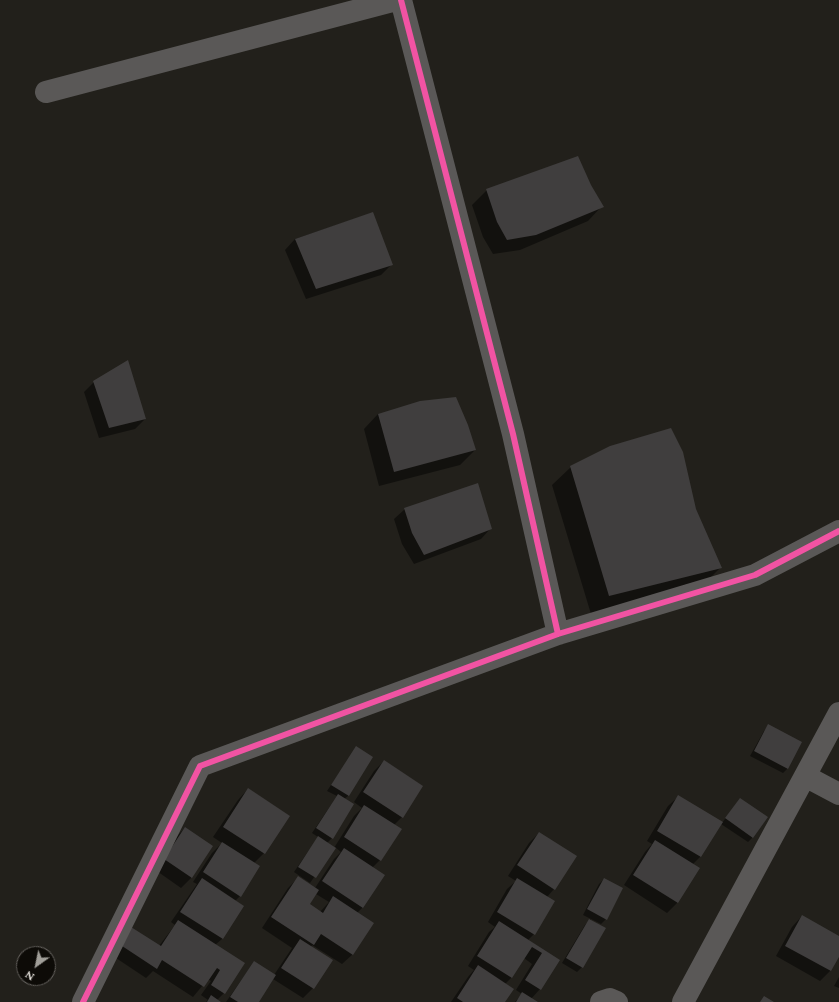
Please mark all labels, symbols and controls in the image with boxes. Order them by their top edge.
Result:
north arrow [16,946,56,986]
text: N [21,966,38,985]

